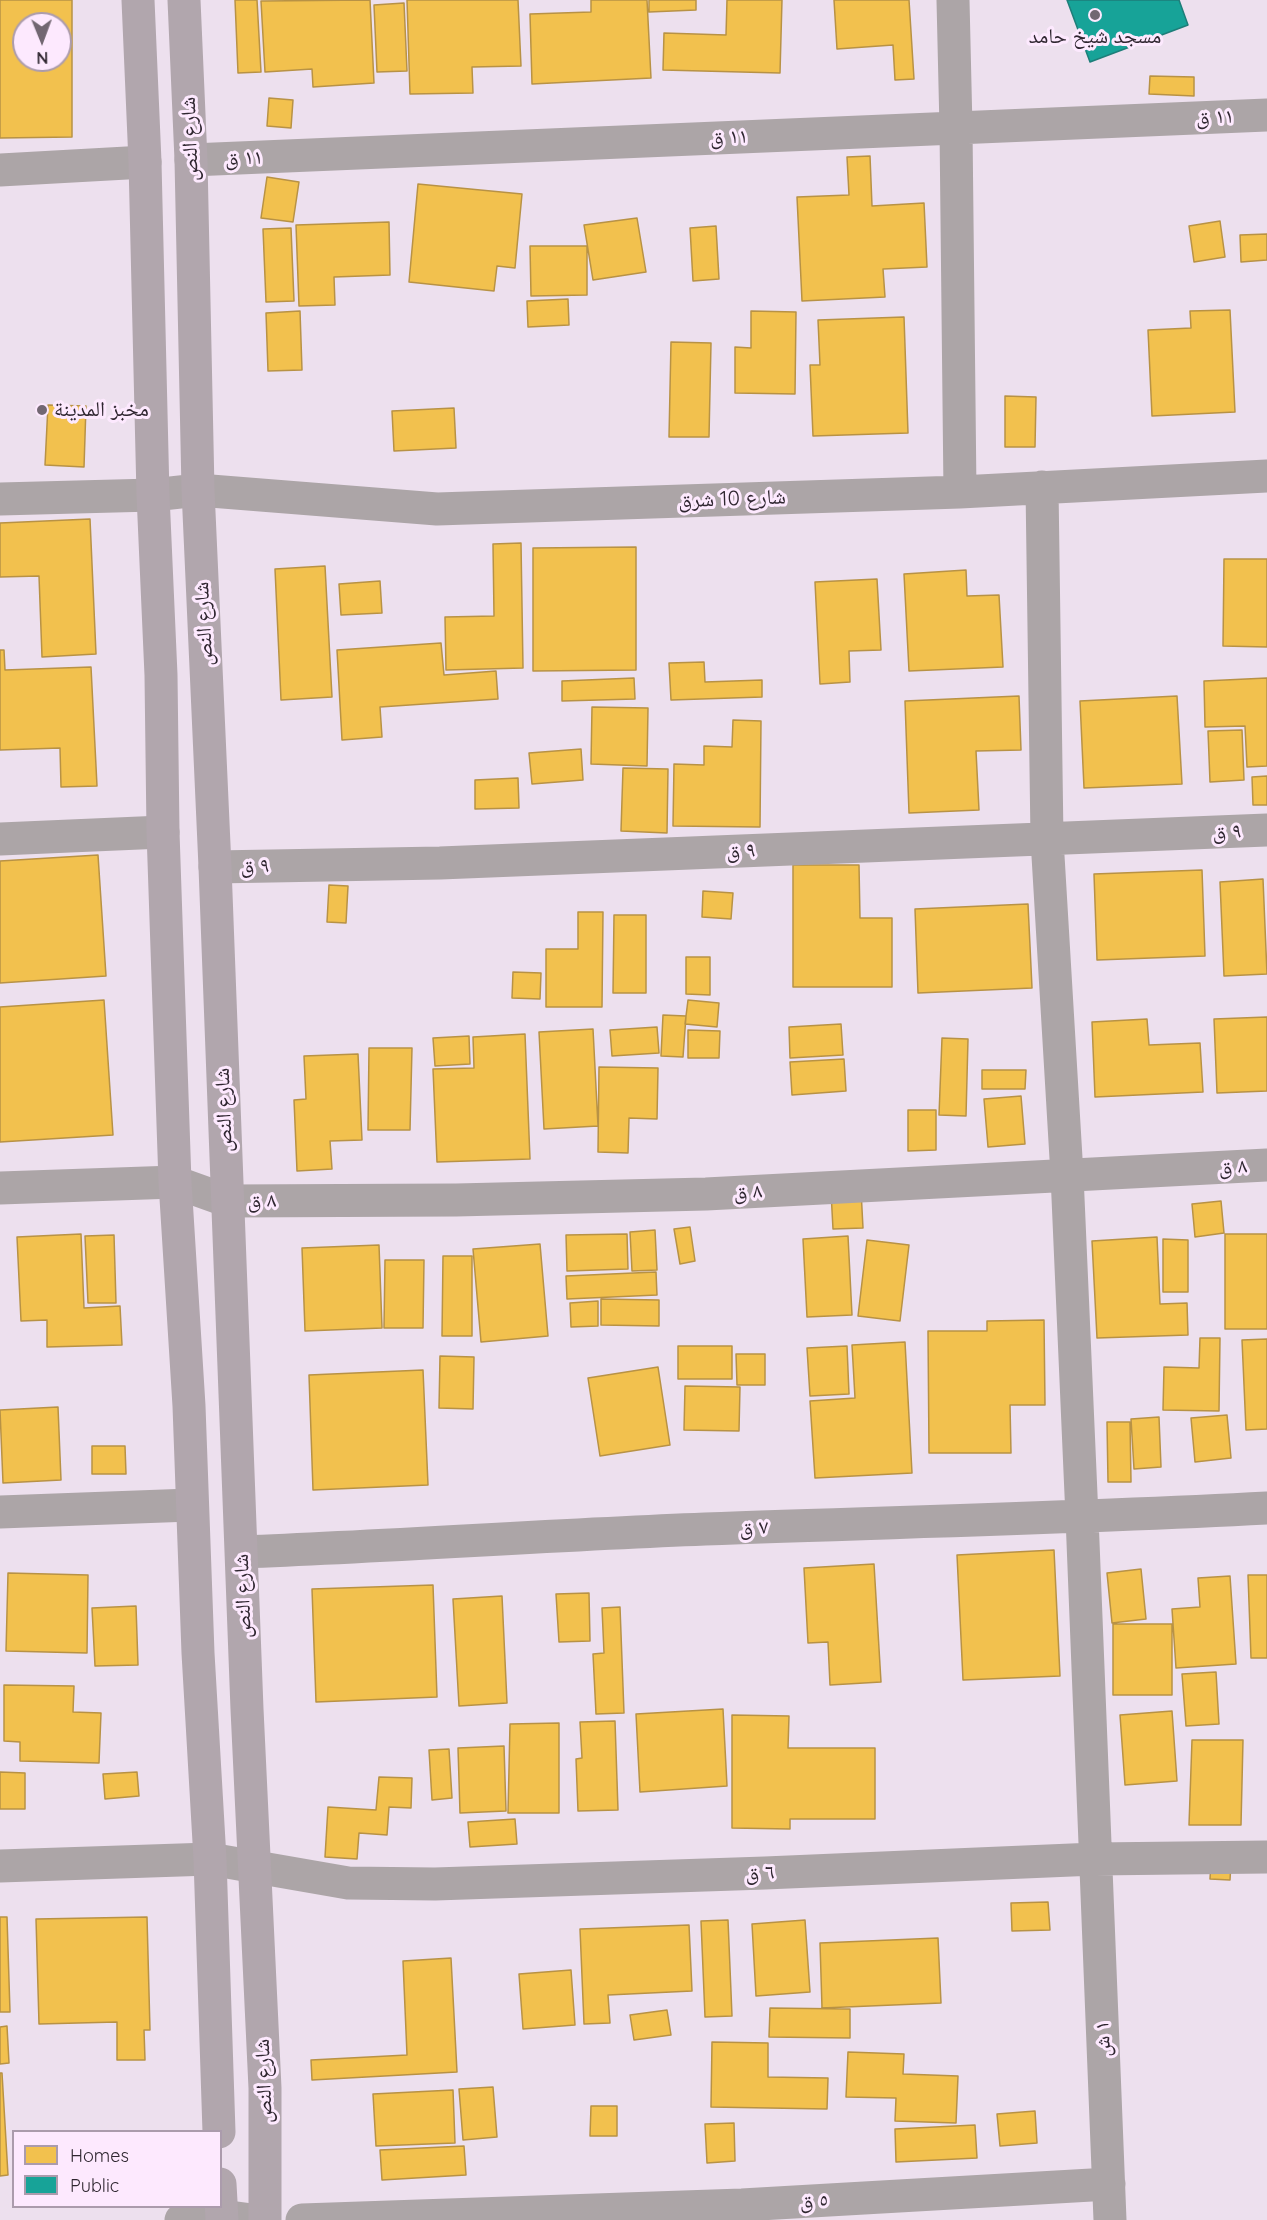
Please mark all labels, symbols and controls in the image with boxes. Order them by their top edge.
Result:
marker: مسجد شيخ حامد [1088,8,1102,22]
north arrow [12,12,72,72]
place label: مسجد شيخ حامد [1029,24,1161,50]
text: N [36,48,48,68]
street label: شارع النص [176,96,204,182]
street label: ١١ ق [1195,104,1235,130]
street label: ١١ ق [709,124,749,150]
street label: ١١ ق [224,145,264,171]
place label: مخبز المدينة [54,397,149,423]
marker: مخبز المدينة [35,403,49,417]
street label: شارع 10 شرق [678,485,786,513]
street label: شارع النص [189,581,219,667]
street label: ٩ ق [1212,819,1242,845]
street label: ٩ ق [726,838,756,864]
street label: ٩ ق [240,853,270,879]
street label: شارع النص [210,1067,238,1153]
street label: ٨ ق [1218,1154,1248,1180]
street label: ٨ ق [733,1179,763,1205]
street label: ٨ ق [248,1188,276,1214]
street label: ٧ ق [739,1515,769,1541]
street label: شارع النص [229,1553,257,1639]
street label: ٦ ق [745,1860,775,1886]
street label: ١ ش [1089,2020,1117,2058]
street label: شارع النص [250,2038,278,2124]
legend [12,2130,222,2208]
text: Homes [70,2144,129,2167]
text: Public [70,2174,119,2197]
street label: ٥ ق [799,2188,829,2214]

